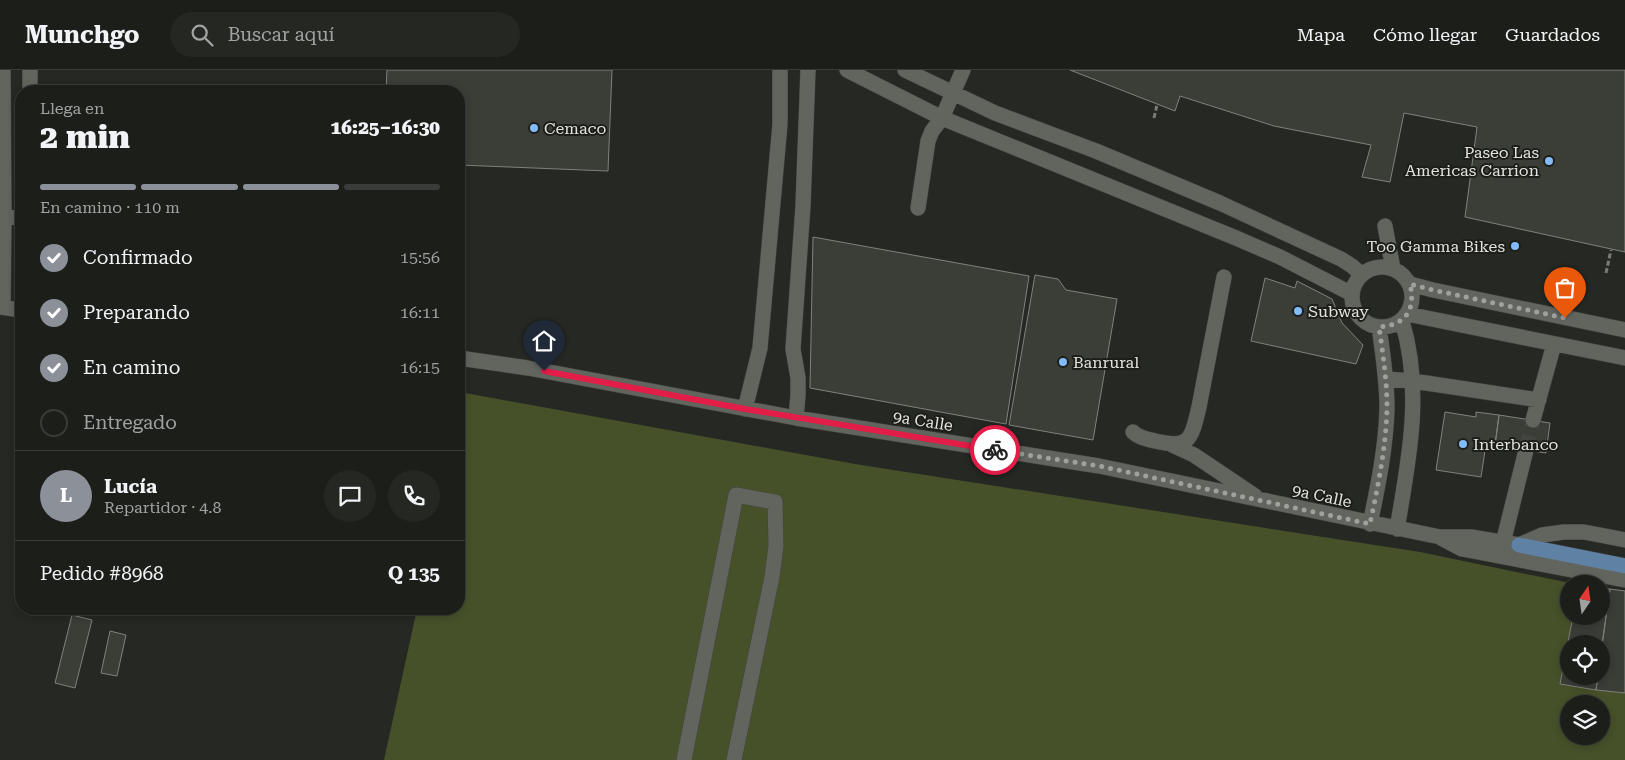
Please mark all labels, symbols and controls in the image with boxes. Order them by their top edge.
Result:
search box [170,12,520,57]
text: Munchgo [25,21,140,49]
icon: search [188,21,216,49]
text: Buscar aquí [228,23,335,46]
text: Mapa [1297,24,1345,45]
text: Cómo llegar [1373,24,1477,45]
text: Guardados [1505,24,1600,45]
text: Llega en [40,99,104,118]
text: 16:25–16:30 [331,116,440,139]
text: 2 min [40,118,130,156]
place label: Cemaco [544,119,606,138]
marker: Cemaco [528,122,540,134]
place label: Paseo Las Americas Carrion [1405,143,1539,180]
marker: Paseo Las Americas Carrion [1543,155,1555,167]
text: En camino · 110 m [40,198,180,217]
place label: Too Gamma Bikes [1367,237,1505,256]
marker: Too Gamma Bikes [1509,240,1521,252]
icon: check [40,244,68,272]
text: Confirmado [83,246,193,269]
text: 15:56 [400,248,440,267]
pin [1544,267,1586,318]
icon: bag [1551,274,1579,302]
icon: check [40,299,68,327]
text: Preparando [83,301,190,324]
place label: Subway [1308,302,1369,321]
text: 16:11 [400,303,440,322]
marker: Subway [1292,305,1304,317]
pin [523,320,565,371]
icon: home [530,327,558,355]
place label: Banrural [1073,353,1139,372]
icon: check [40,354,68,382]
text: En camino [83,356,180,379]
marker: Banrural [1057,356,1069,368]
text: 16:15 [400,358,440,377]
street label: 9a Calle [892,407,955,435]
text: Entregado [83,411,177,434]
courier [970,425,1020,475]
place label: Interbanco [1473,435,1559,454]
icon: bike [981,436,1009,464]
marker: Interbanco [1457,438,1469,450]
button: chat [324,470,376,522]
button: phone [388,470,440,522]
text: Lucía [104,475,157,498]
street label: 9a Calle [1290,480,1354,512]
text: L [60,484,72,507]
text: Repartidor · 4.8 [104,498,221,517]
text: Pedido #8968 [40,562,164,585]
text: Q 135 [388,562,440,585]
north arrow [1560,575,1610,625]
map controls [1560,575,1610,745]
button: locate [1560,635,1610,685]
button: layers [1560,695,1610,745]

